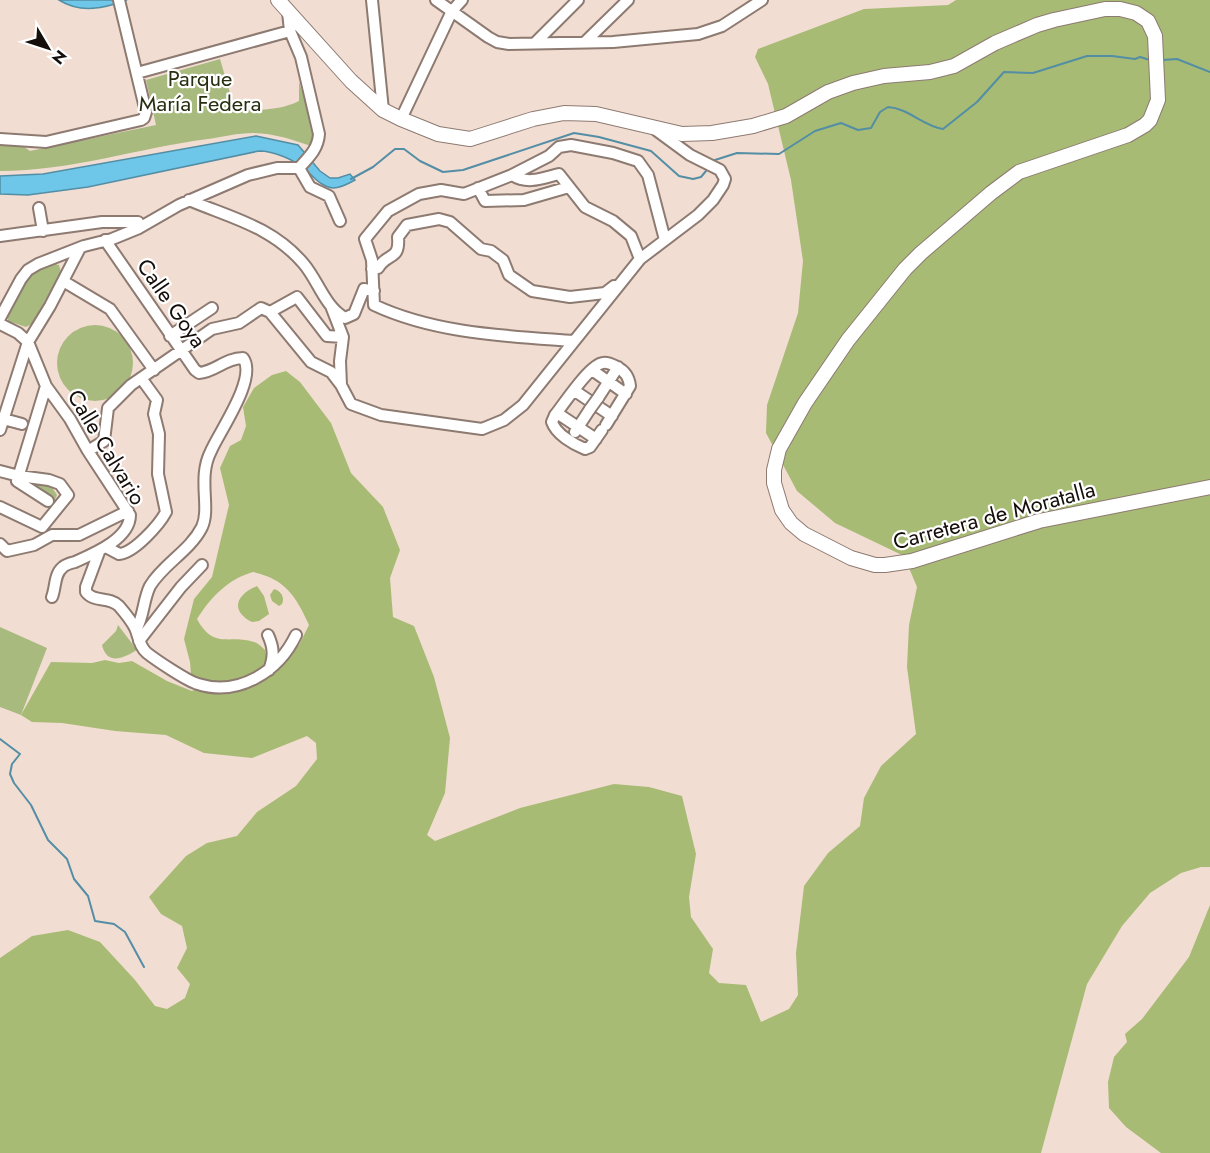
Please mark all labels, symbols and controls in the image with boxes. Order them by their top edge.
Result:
north arrow [18,18,78,78]
text: N [46,45,72,69]
park label: Parque María Federa [139,62,261,119]
street label: Calle Goya [129,252,215,354]
street label: Calle Calvario [60,383,154,511]
street label: Carretera de Moratalla [889,473,1099,557]

